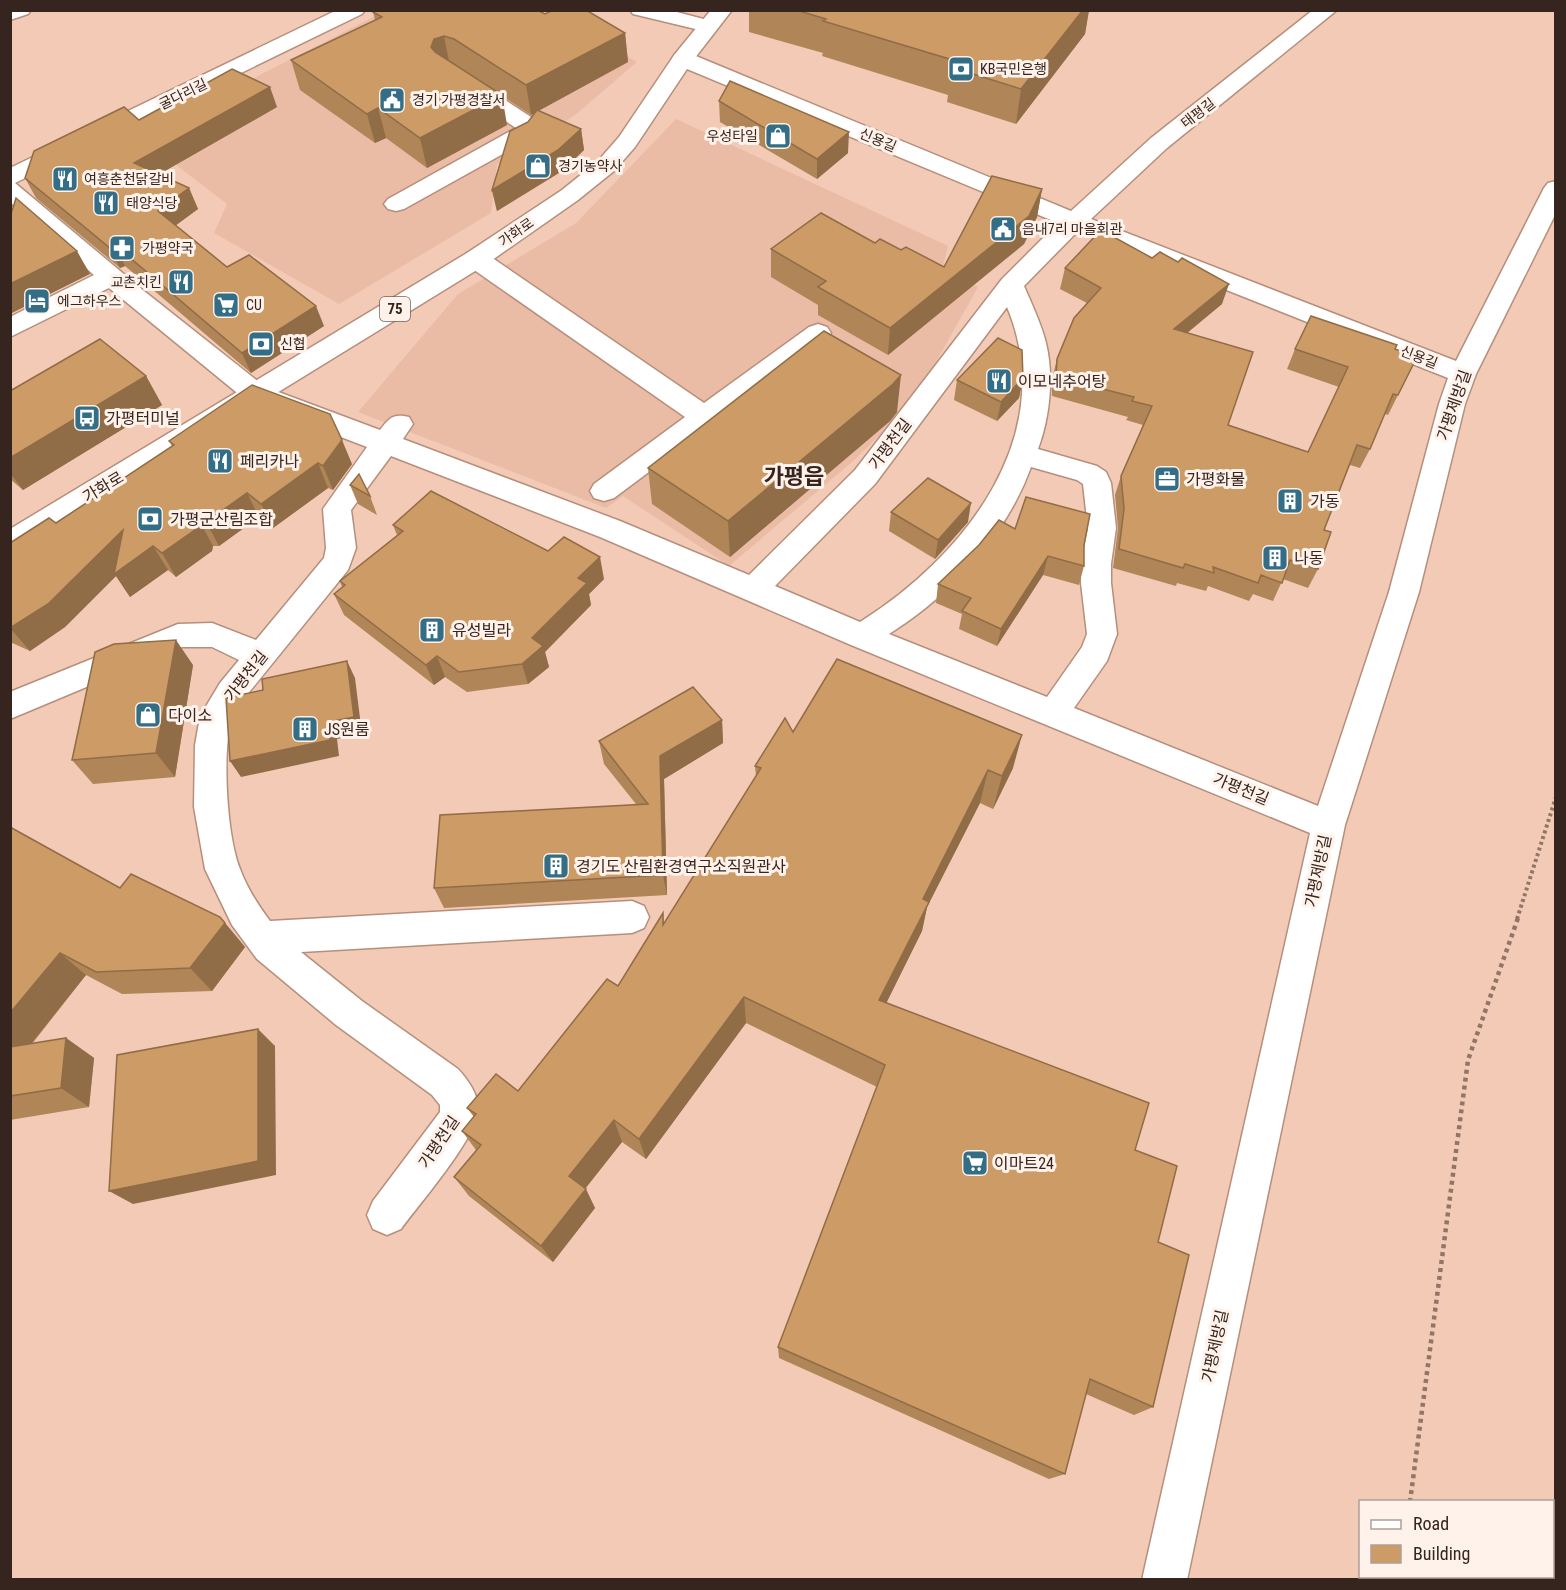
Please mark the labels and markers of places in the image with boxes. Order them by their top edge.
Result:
bank icon: KB국민은행 [946,54,976,84]
place label: KB국민은행 [980,61,1047,77]
public building icon: 경기 가평경찰서 [377,85,407,115]
place label: 경기 가평경찰서 [412,92,505,108]
shop icon: 우성타일 [763,121,793,151]
place label: 우성타일 [706,128,758,144]
shop icon: 경기농약사 [523,151,553,181]
place label: 경기농약사 [558,158,623,174]
restaurant icon: 여흥춘천닭갈비 [50,164,80,194]
place label: 여흥춘천닭갈비 [84,171,174,187]
restaurant icon: 태양식당 [91,188,121,218]
place label: 태양식당 [126,195,178,211]
public building icon: 읍내7리 마을회관 [988,214,1018,244]
place label: 읍내7리 마을회관 [1022,221,1122,237]
pharmacy icon: 가평약국 [107,233,137,263]
place label: 가평약국 [142,240,194,256]
restaurant icon: 교촌치킨 [166,267,196,297]
place label: 교촌치킨 [110,274,162,290]
hotel icon: 에그하우스 [22,286,52,316]
supermarket icon: CU [211,290,241,320]
place label: 에그하우스 [57,293,122,309]
place label: CU [246,297,262,313]
bank icon: 신협 [246,329,276,359]
place label: 신협 [280,336,306,352]
restaurant icon: 이모네추어탕 [984,366,1014,396]
place label: 이모네추어탕 [1018,372,1107,391]
bus stop icon: 가평터미널 [72,403,102,433]
place label: 가평터미널 [106,409,180,428]
restaurant icon: 페리카나 [205,446,235,476]
place label: 페리카나 [240,452,299,471]
office icon: 가평화물 [1152,464,1182,494]
place label: 가평화물 [1186,470,1245,489]
building icon: 가동 [1275,486,1305,516]
place label: 가동 [1310,492,1340,511]
bank icon: 가평군산림조합 [135,504,165,534]
place label: 가평군산림조합 [170,510,273,529]
building icon: 나동 [1260,543,1290,573]
place label: 나동 [1294,549,1324,568]
building icon: 유성빌라 [417,615,447,645]
place label: 유성빌라 [452,621,511,640]
shop icon: 다이소 [133,700,163,730]
place label: 다이소 [168,706,212,725]
building icon: JS원룸 [290,714,320,744]
place label: JS원룸 [324,720,369,739]
building icon: 경기도 산림환경연구소직원관사 [541,851,571,881]
place label: 경기도 산림환경연구소직원관사 [576,857,786,876]
supermarket icon: 이마트24 [960,1148,990,1178]
place label: 이마트24 [994,1154,1054,1173]

